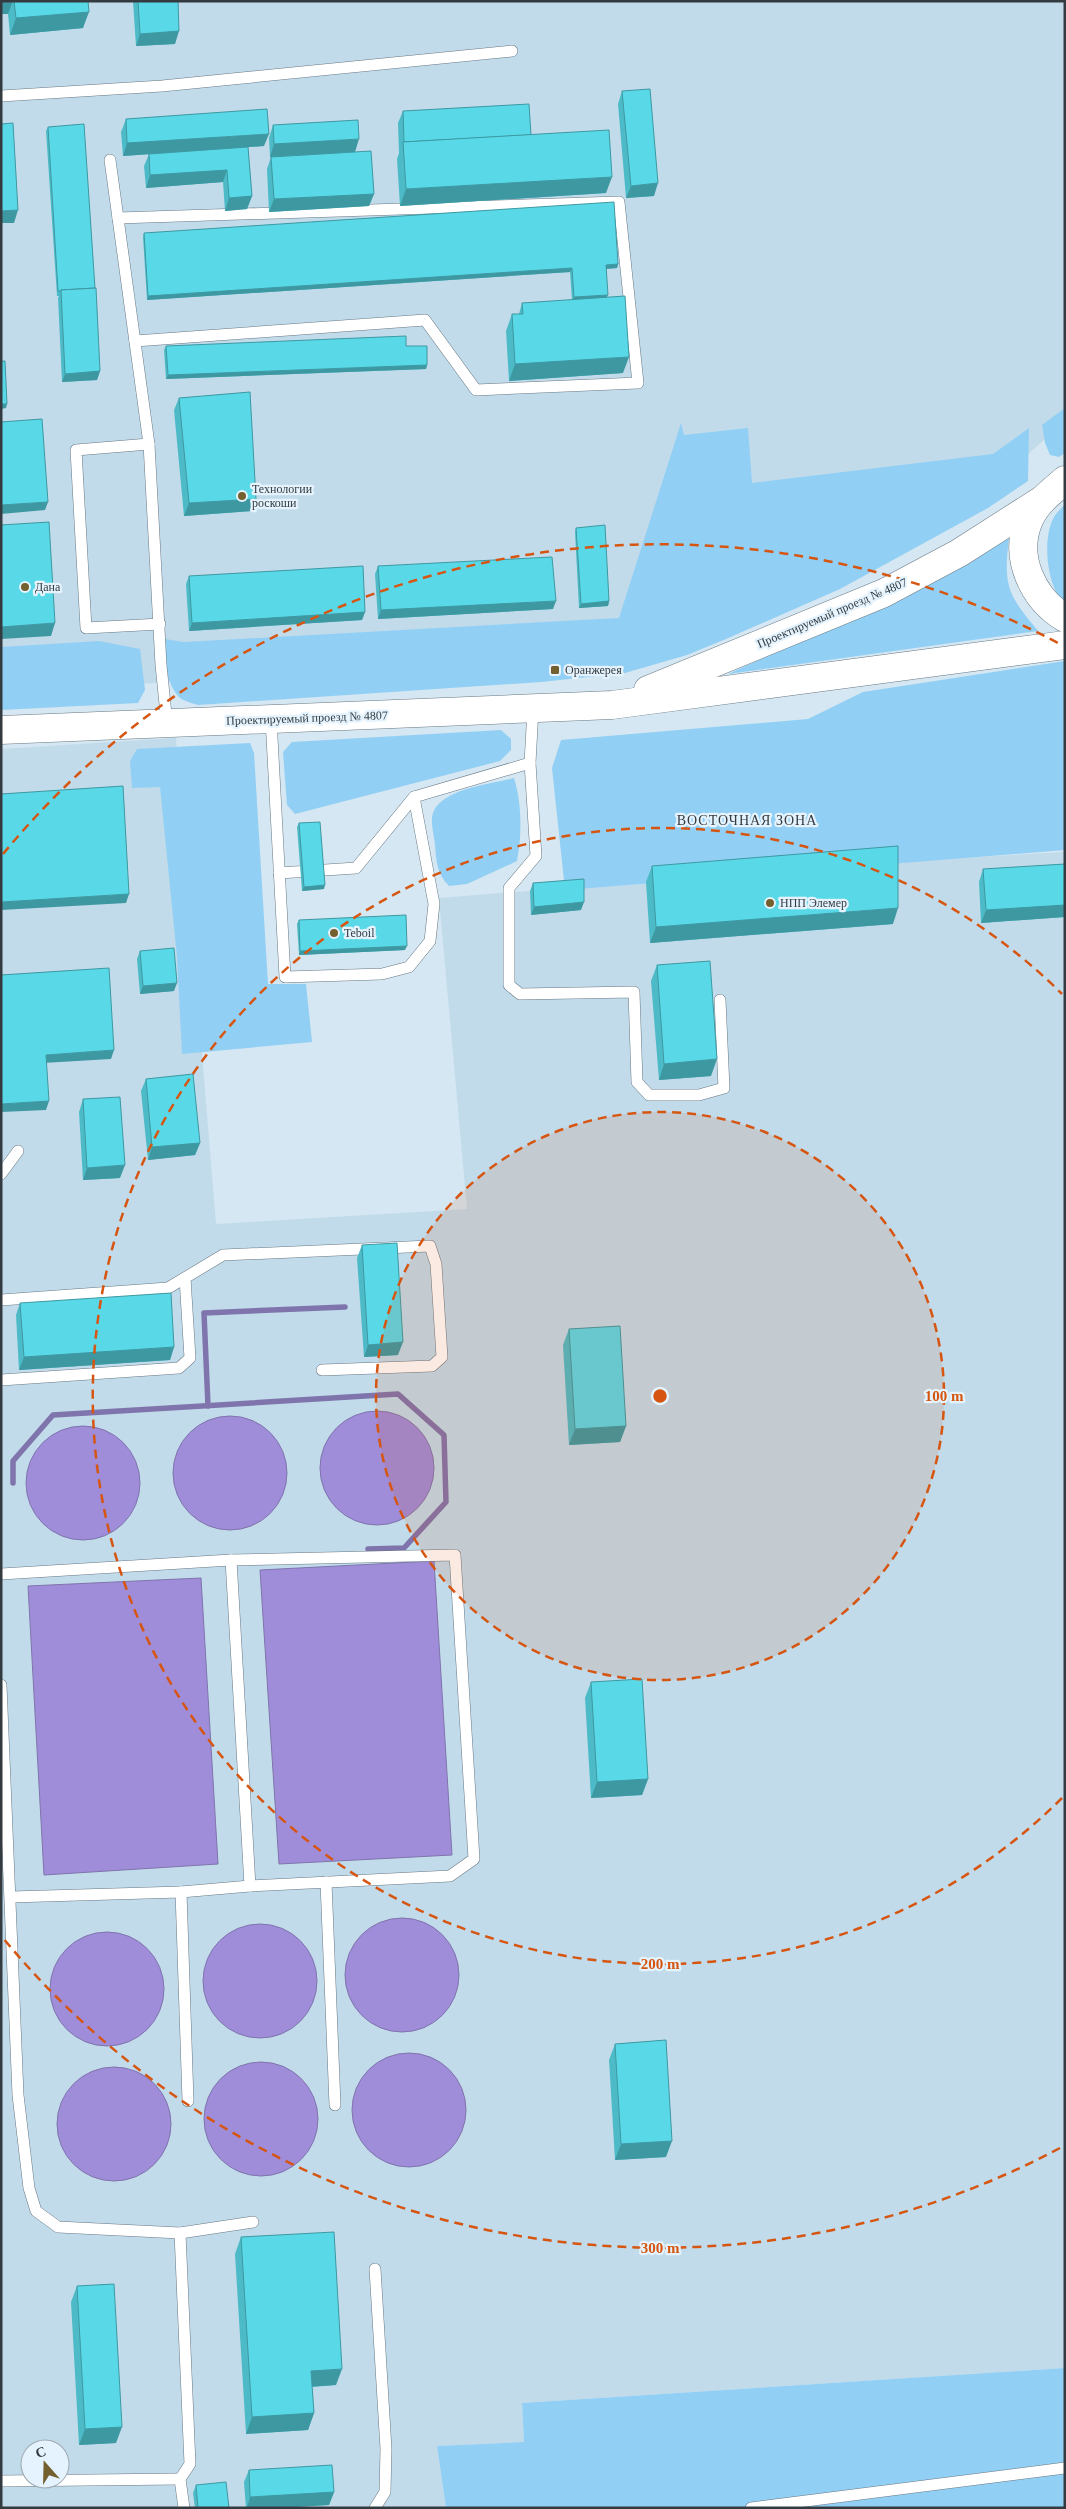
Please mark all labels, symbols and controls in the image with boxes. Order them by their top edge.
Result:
place label: Технологии роскоши [252,482,313,510]
marker: Технологии роскоши [236,490,248,502]
street label: Проектируемый проезд № 4807 [755,575,909,651]
place label: Дана [35,580,61,594]
marker: Дана [19,581,31,593]
place label: Оранжерея [565,663,622,677]
marker: Оранжерея [549,664,561,676]
street label: Проектируемый проезд № 4807 [226,708,388,728]
district label: ВОСТОЧНАЯ ЗОНА [677,813,817,828]
place label: НПП Элемер [780,896,847,910]
marker: НПП Элемер [764,897,776,909]
place label: Teboil [344,926,375,940]
marker: Teboil [328,927,340,939]
centre of rings [651,1387,669,1405]
text: 100 m [925,1388,964,1404]
text: 200 m [641,1956,680,1972]
text: 300 m [641,2240,680,2256]
north arrow [20,2439,70,2489]
text: С [33,2443,48,2461]

